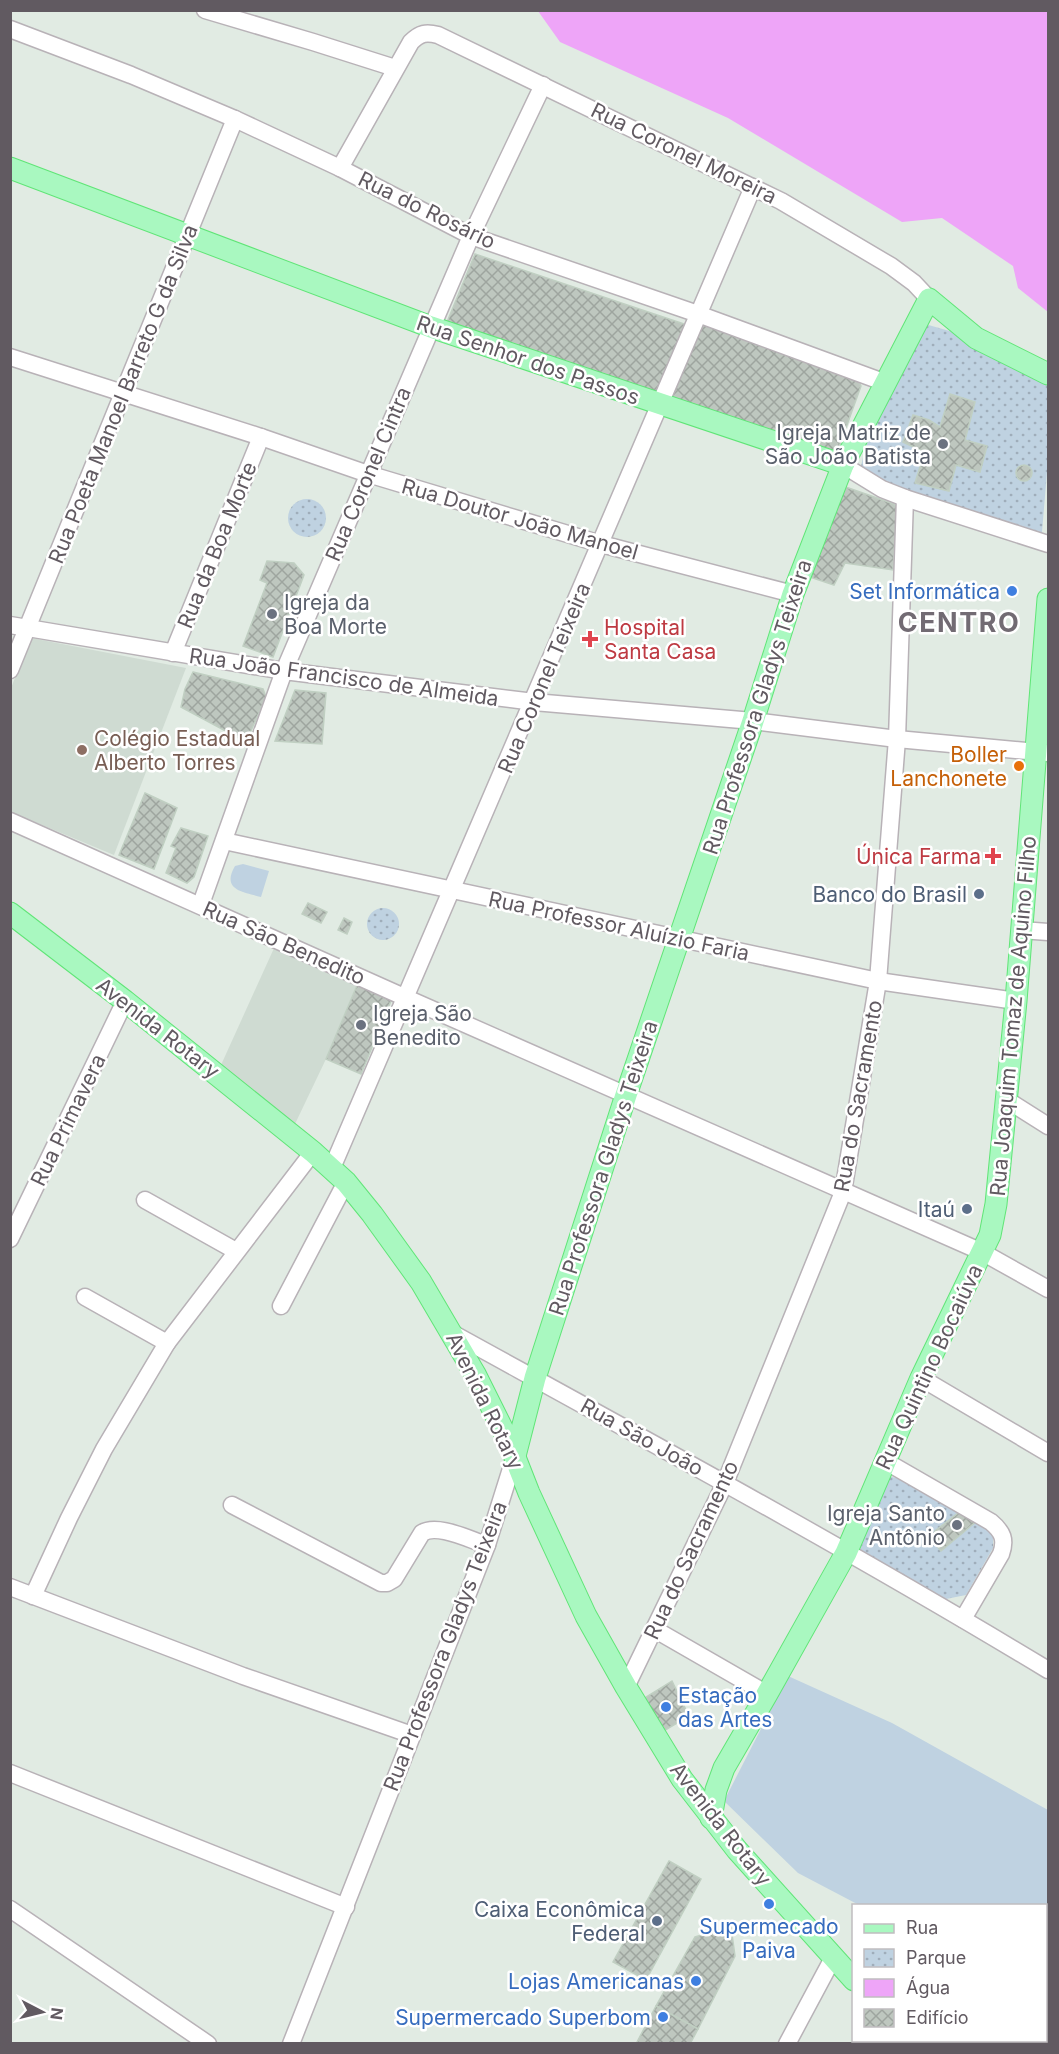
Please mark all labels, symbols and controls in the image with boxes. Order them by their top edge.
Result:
street label: Rua Coronel Moreira [587,97,781,209]
street label: Rua do Rosário [354,166,500,254]
street label: Rua Poeta Manoel Barreto G da Silva [43,221,203,567]
street label: Rua Senhor dos Passos [413,310,643,410]
street label: Rua Coronel Cintra [320,383,416,565]
place label: Igreja Matriz de São João Batista [765,420,931,469]
marker: Igreja Matriz de São João Batista [936,437,950,451]
street label: Rua da Boa Morte [172,458,262,632]
street label: Rua Doutor João Manoel [399,473,641,565]
street label: Rua Professora Gladys Teixeira [697,556,817,858]
street label: Rua Coronel Teixeira [493,579,595,777]
place label: Set Informática [849,579,1000,604]
marker: Set Informática [1005,584,1019,598]
place label: Igreja da Boa Morte [284,590,387,639]
district label: CENTRO [898,606,1020,639]
marker: Igreja da Boa Morte [265,607,279,621]
place label: Hospital Santa Casa [604,615,716,664]
marker: Hospital Santa Casa [581,630,599,648]
street label: Rua João Francisco de Almeida [188,643,500,711]
place label: Colégio Estadual Alberto Torres [94,726,260,775]
place label: Boller Lanchonete [890,742,1007,791]
marker: Colégio Estadual Alberto Torres [75,743,89,757]
marker: Boller Lanchonete [1012,759,1026,773]
street label: Rua Joaquim Tomaz de Aquino Filho [985,835,1041,1197]
place label: Única Farma [856,843,981,869]
marker: Única Farma [986,849,1000,863]
place label: Banco do Brasil [813,882,967,907]
street label: Rua Professor Aluízio Faria [486,886,752,966]
marker: Banco do Brasil [972,887,986,901]
street label: Rua São Benedito [199,896,369,990]
street label: Avenida Rotary [91,972,225,1084]
street label: Rua do Sacramento [829,998,887,1194]
place label: Igreja São Benedito [373,1001,472,1050]
street label: Rua Professora Gladys Teixeira [543,1017,663,1319]
marker: Igreja São Benedito [354,1018,368,1032]
street label: Rua Primavera [25,1050,111,1190]
place label: Itaú [918,1197,955,1222]
marker: Itaú [960,1202,974,1216]
street label: Rua Quintino Bocaiúva [870,1260,988,1474]
street label: Avenida Rotary [441,1328,529,1474]
street label: Rua São João [576,1393,708,1481]
street label: Rua do Sacramento [639,1457,743,1643]
street label: Rua Professora Gladys Teixeira [378,1498,512,1794]
place label: Igreja Santo Antônio [827,1501,945,1550]
marker: Igreja Santo Antônio [950,1518,964,1532]
place label: Estação das Artes [678,1683,772,1732]
marker: Estação das Artes [659,1700,673,1714]
street label: Avenida Rotary [665,1757,777,1891]
place label: Caixa Econômica Federal [474,1897,645,1946]
marker: Supermecado Paiva [762,1897,776,1911]
legend [852,1904,1047,2042]
marker: Caixa Econômica Federal [650,1914,664,1928]
place label: Supermecado Paiva [699,1914,839,1963]
text: Rua [906,1917,938,1938]
text: Parque [906,1947,966,1968]
place label: Lojas Americanas [508,1969,684,1994]
marker: Lojas Americanas [689,1974,703,1988]
text: Água [906,1976,950,1998]
north arrow [12,1982,72,2042]
place label: Supermercado Superbom [395,2005,651,2030]
text: N [46,2007,68,2021]
text: Edifício [906,2007,969,2028]
marker: Supermercado Superbom [656,2010,670,2024]

